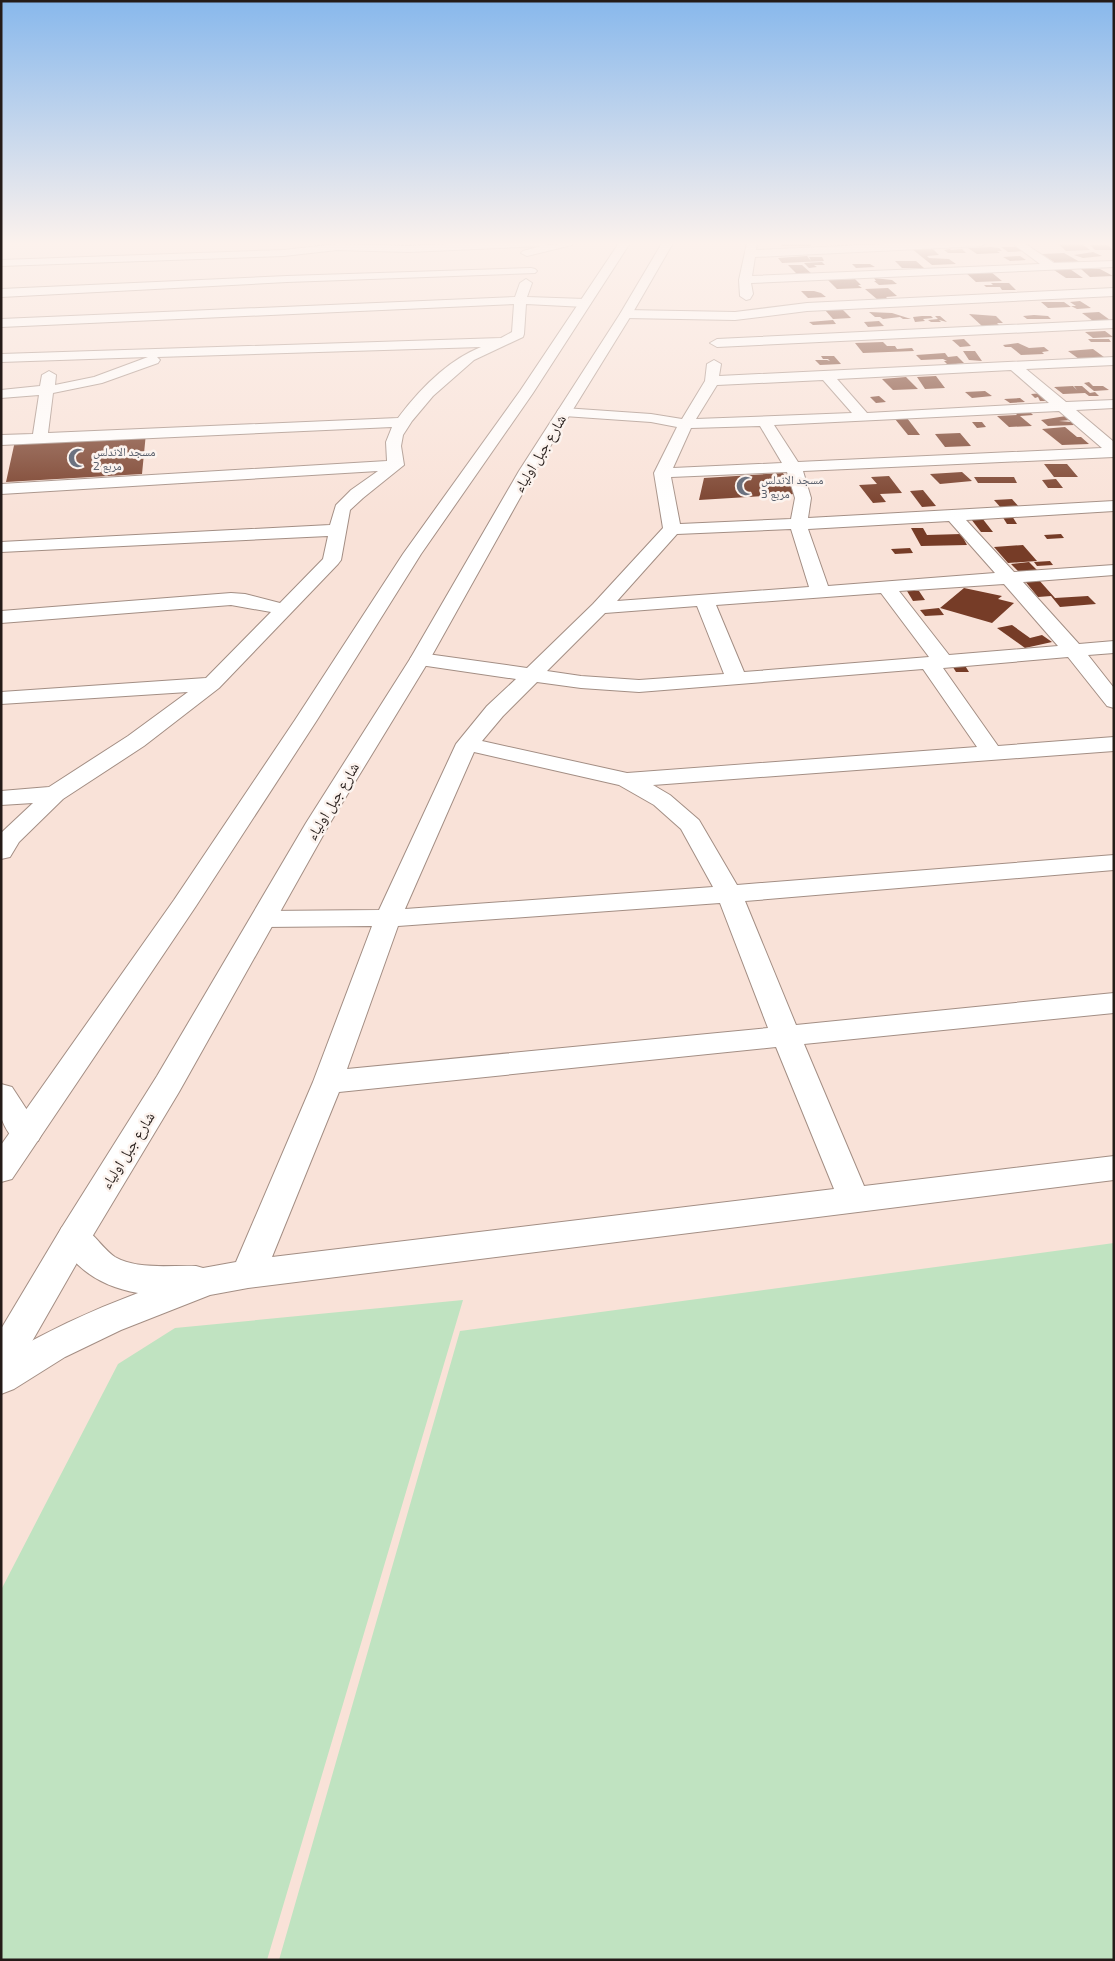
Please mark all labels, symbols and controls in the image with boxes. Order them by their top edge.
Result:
street label: شارع جبل اولياء [509,411,571,496]
place label: مسجد الاندلس مربع 2 [93,444,156,473]
mosque icon: مسجد الاندلس مربع 2 [67,447,89,469]
place label: مسجد الاندلس مربع 3 [761,472,824,501]
mosque icon: مسجد الاندلس مربع 3 [735,475,757,497]
street label: شارع جبل اولياء [302,759,364,844]
street label: شارع جبل اولياء [96,1108,160,1193]

